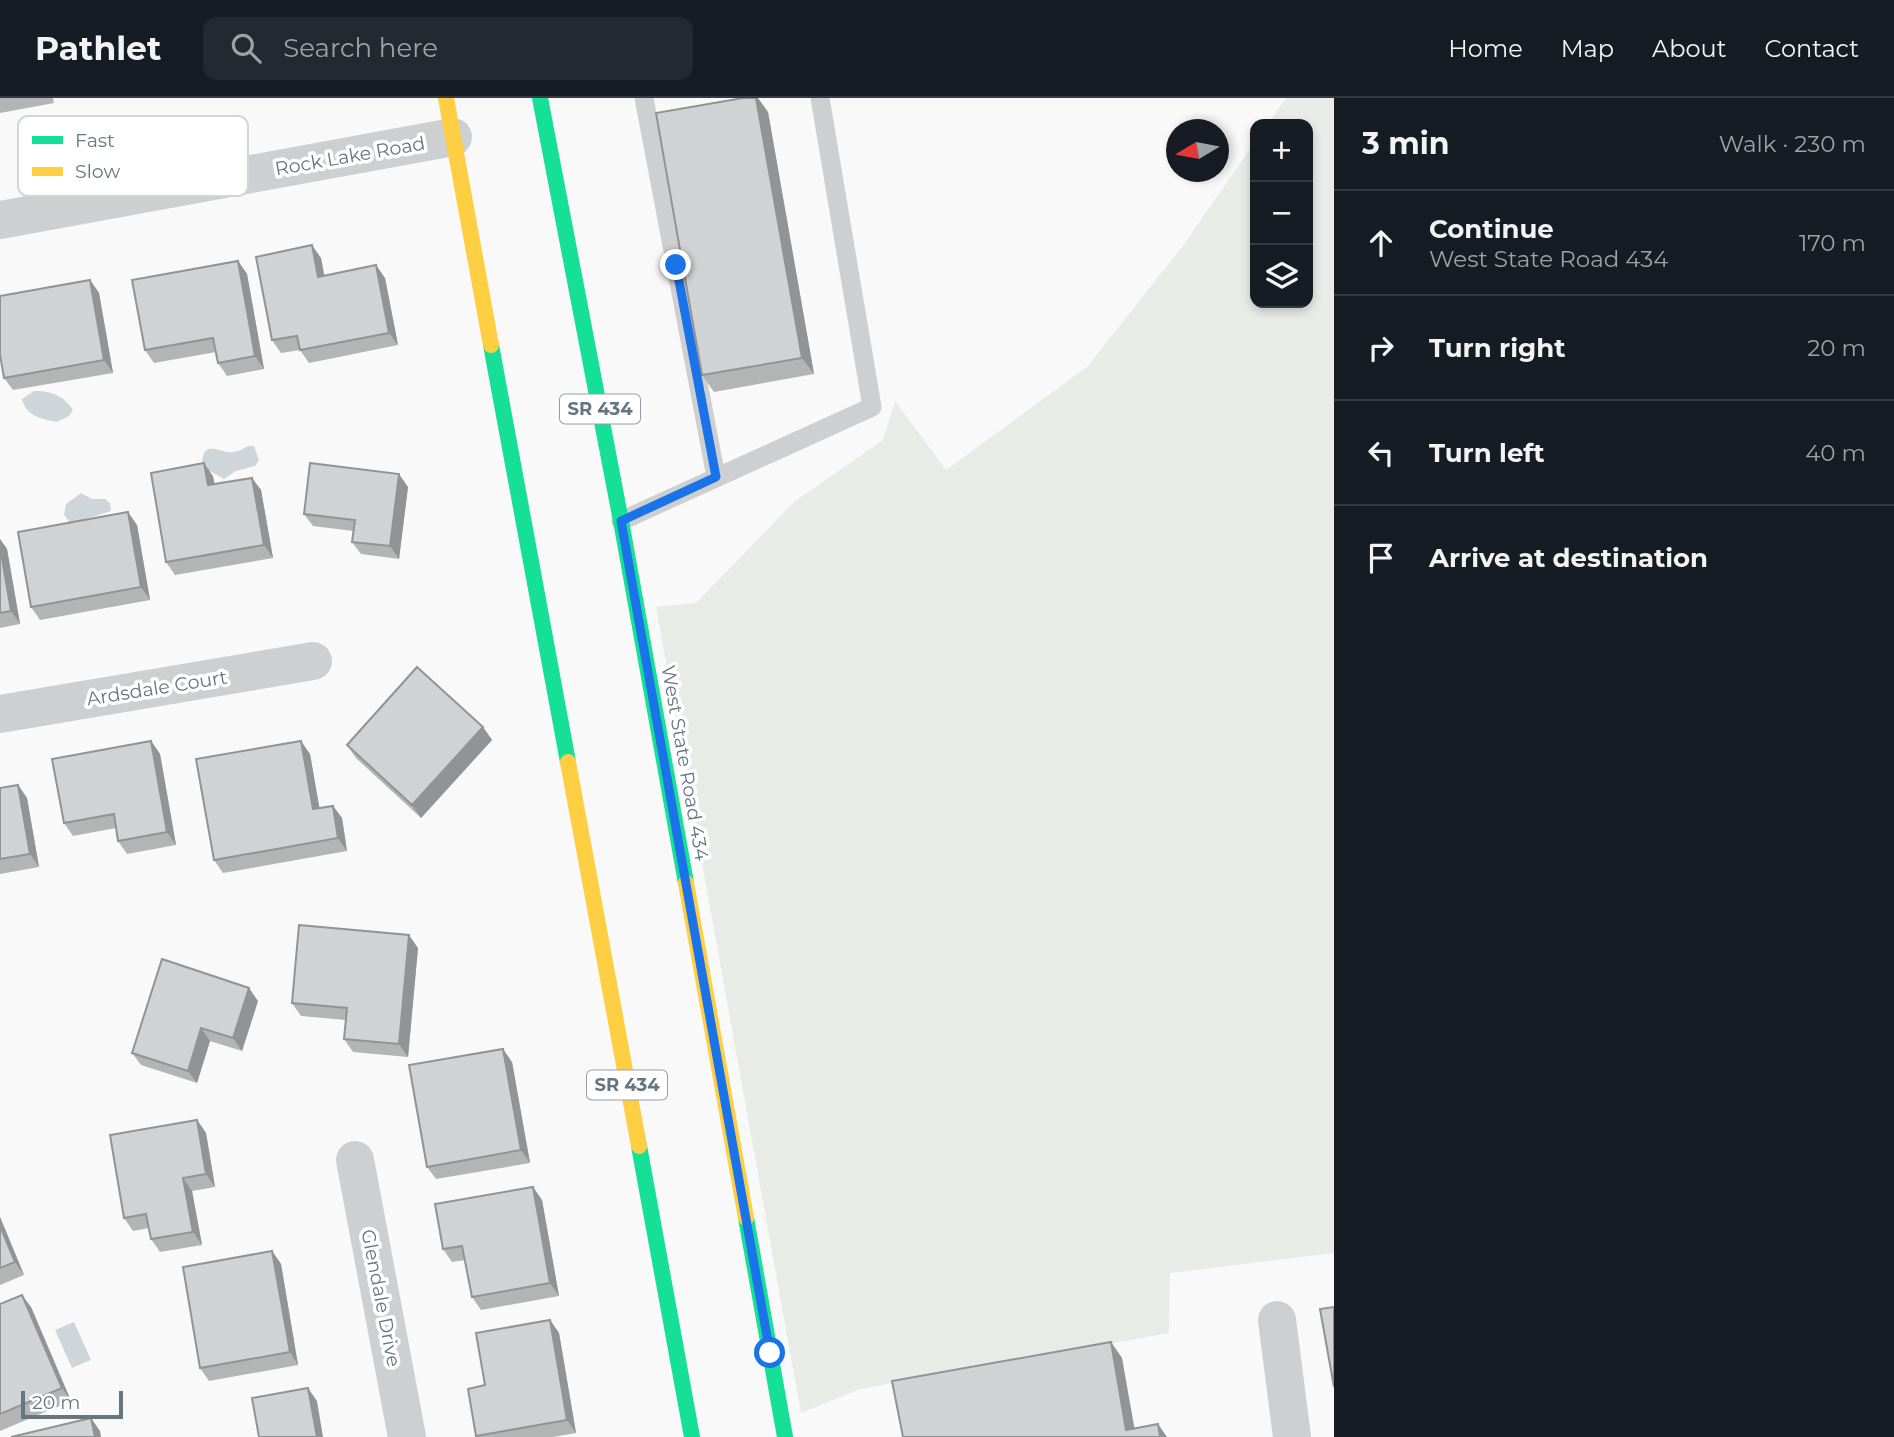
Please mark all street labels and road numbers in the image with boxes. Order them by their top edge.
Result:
street label: Rock Lake Road [273,131,427,181]
road number: SR 434 [560,394,640,424]
street label: West State Road 434 [657,664,714,863]
street label: Ardsdale Court [85,665,229,710]
road number: SR 434 [587,1070,667,1100]
street label: Glendale Drive [356,1227,406,1369]

